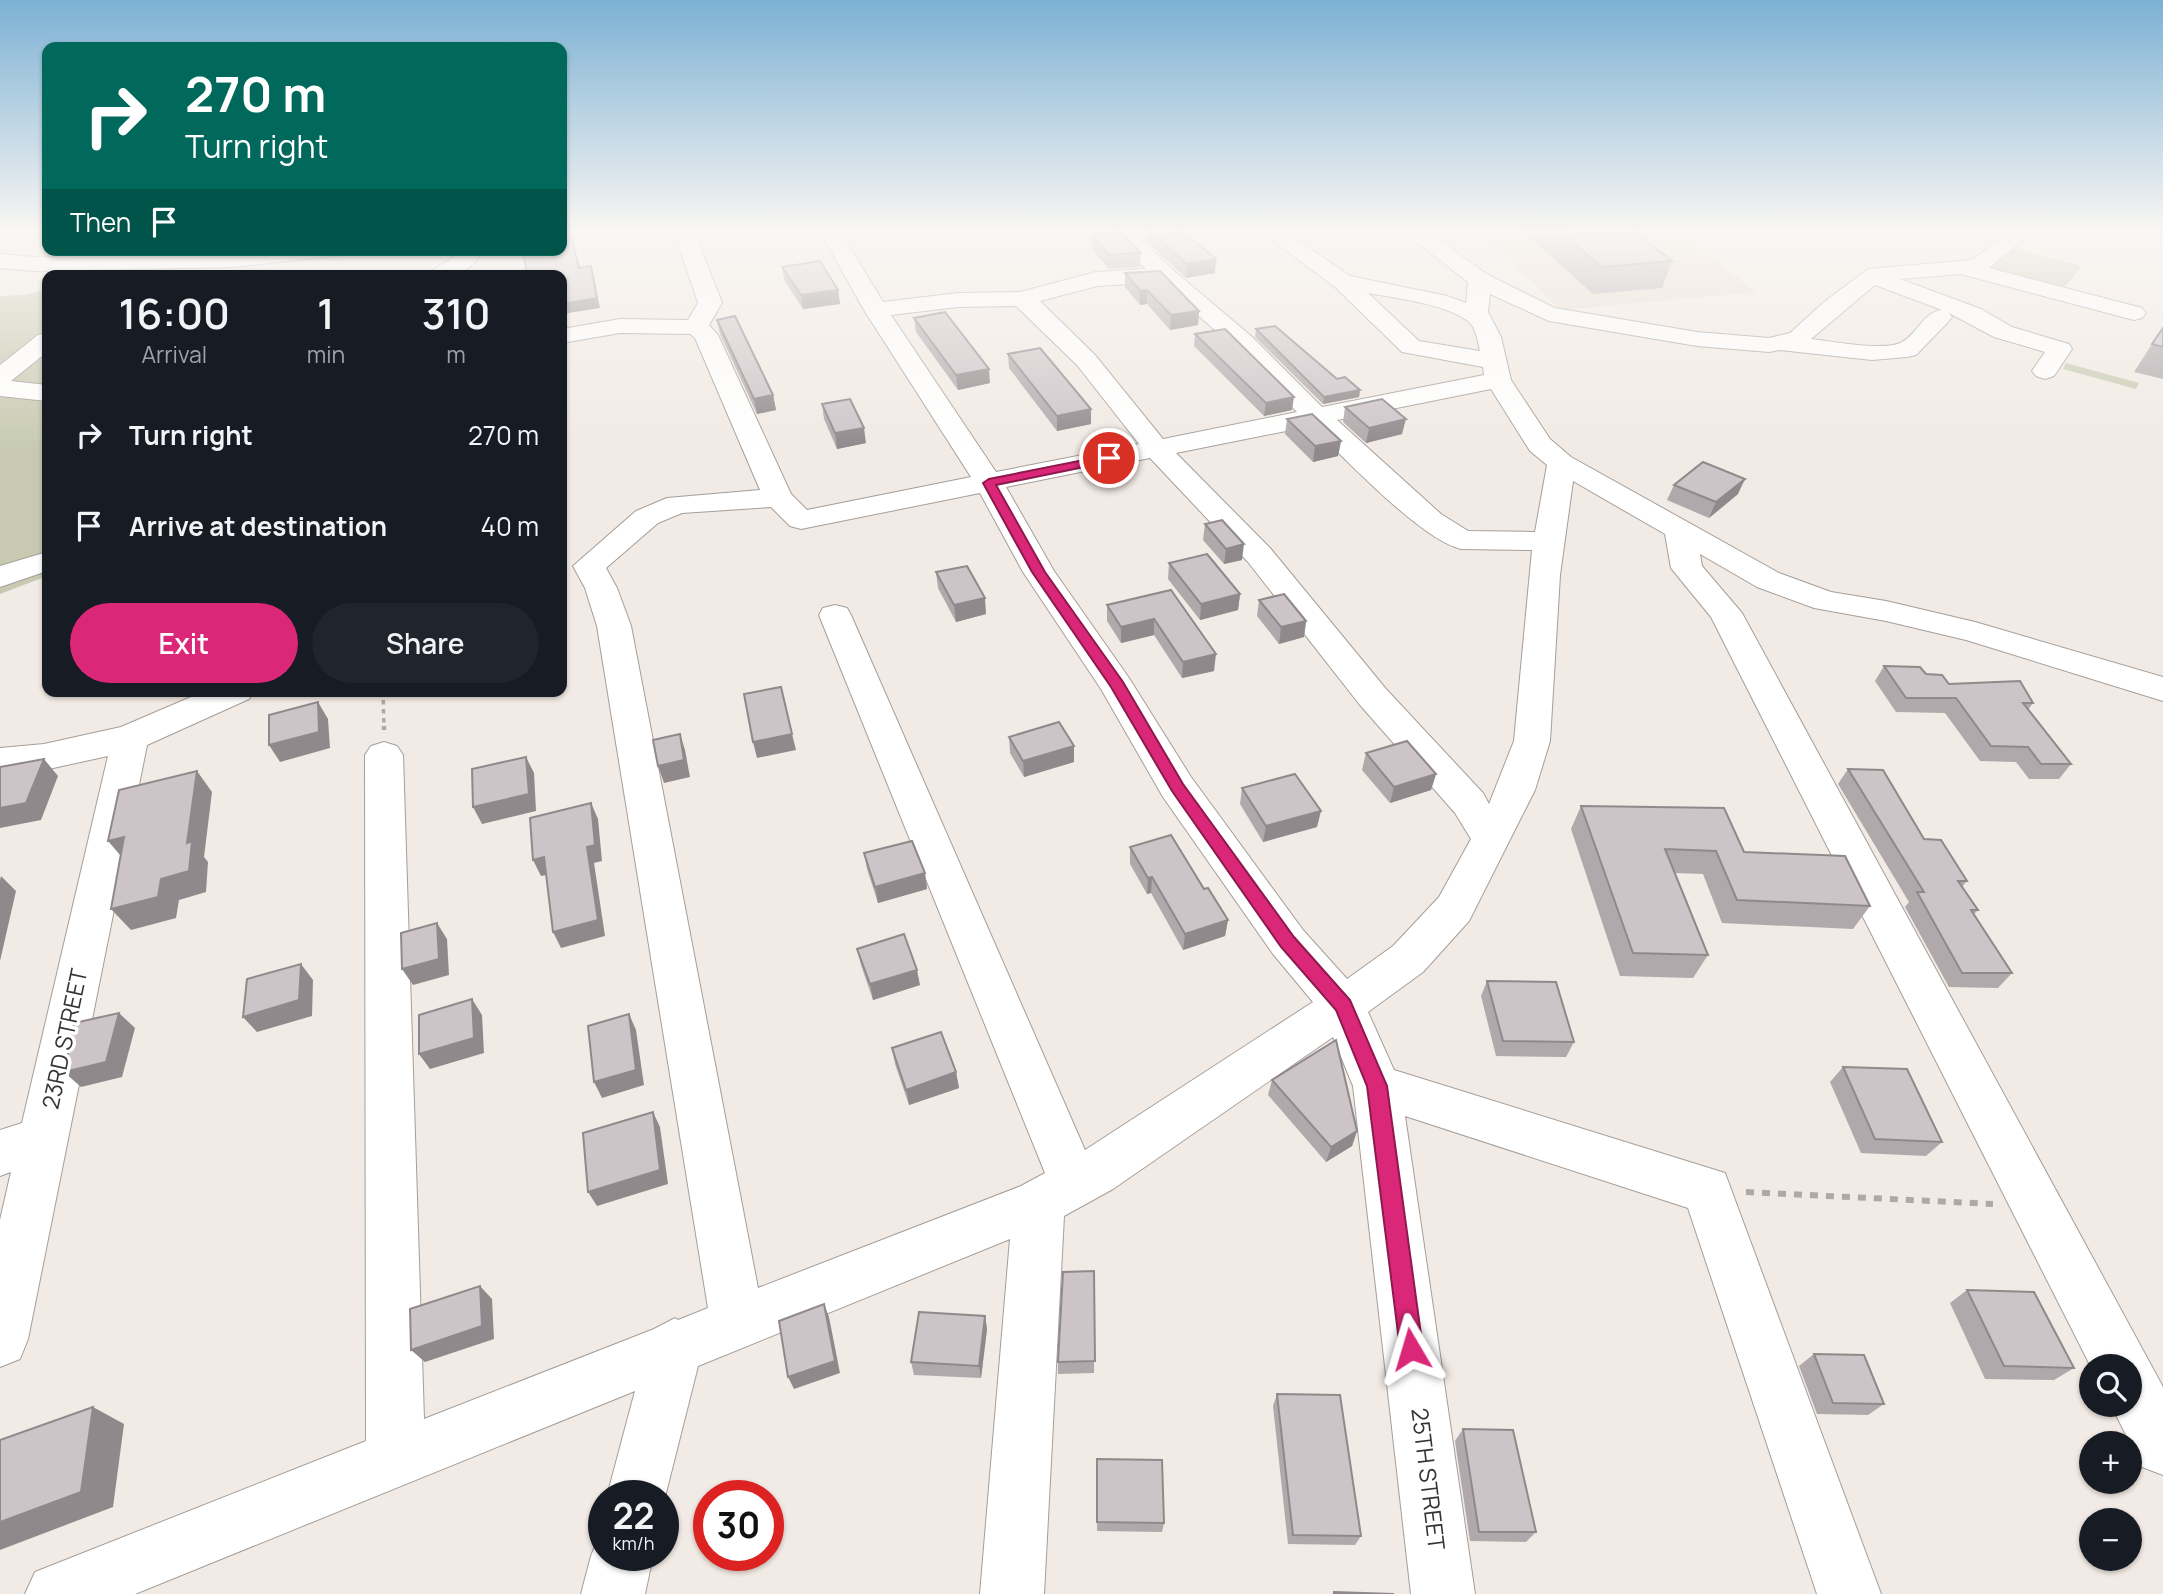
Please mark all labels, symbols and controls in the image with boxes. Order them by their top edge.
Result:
text: 270 m [185,60,326,127]
icon: right [70,70,161,161]
text: Turn right [185,124,328,168]
icon: arrive [145,203,183,241]
text: Then [70,204,131,240]
text: 16:00 [119,284,230,342]
text: 1 [317,284,335,342]
text: 310 [422,284,490,342]
text: Arrival [141,338,207,370]
text: min [307,338,345,370]
text: m [446,338,466,370]
icon: right [70,416,108,454]
text: Turn right [129,417,253,453]
text: 270 m [468,417,539,453]
pin [1079,428,1139,488]
icon: arrive [1090,439,1128,477]
icon: arrive [70,507,108,545]
text: Arrive at destination [129,508,387,544]
text: 40 m [481,508,539,544]
button: Exit [70,603,298,683]
button: Share [312,603,539,683]
street label: 23RD STREET [34,965,95,1112]
position arrow [1374,1312,1448,1386]
map controls [2079,1354,2142,1571]
button: search [2079,1354,2142,1417]
street label: 25TH STREET [1404,1406,1454,1552]
button: + [2079,1431,2142,1494]
speed limit sign: 30 [693,1480,784,1571]
text: 22 [613,1492,654,1540]
button: − [2079,1508,2142,1571]
text: km/h [613,1531,654,1555]

